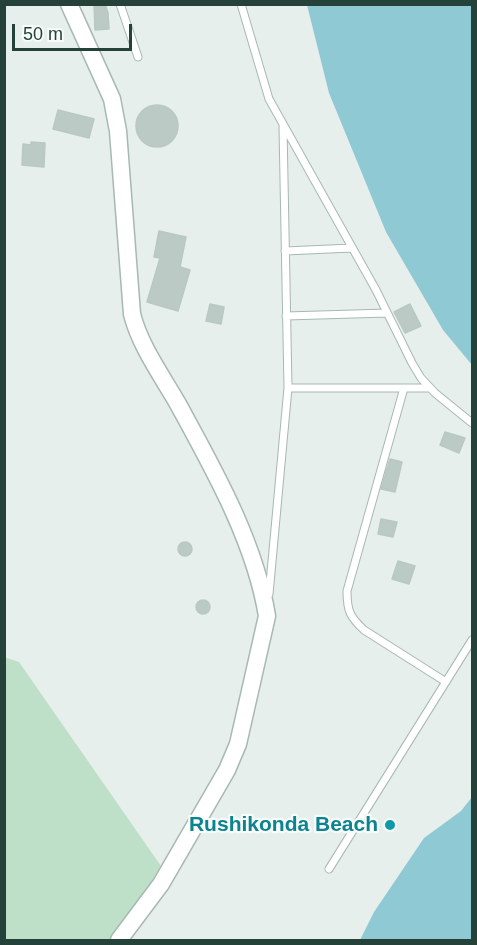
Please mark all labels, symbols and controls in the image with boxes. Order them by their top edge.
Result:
scale bar [15,12,135,50]
text: 50 m [23,24,63,44]
place label: Rushikonda Beach [189,812,378,838]
marker: Rushikonda Beach [383,818,397,832]

